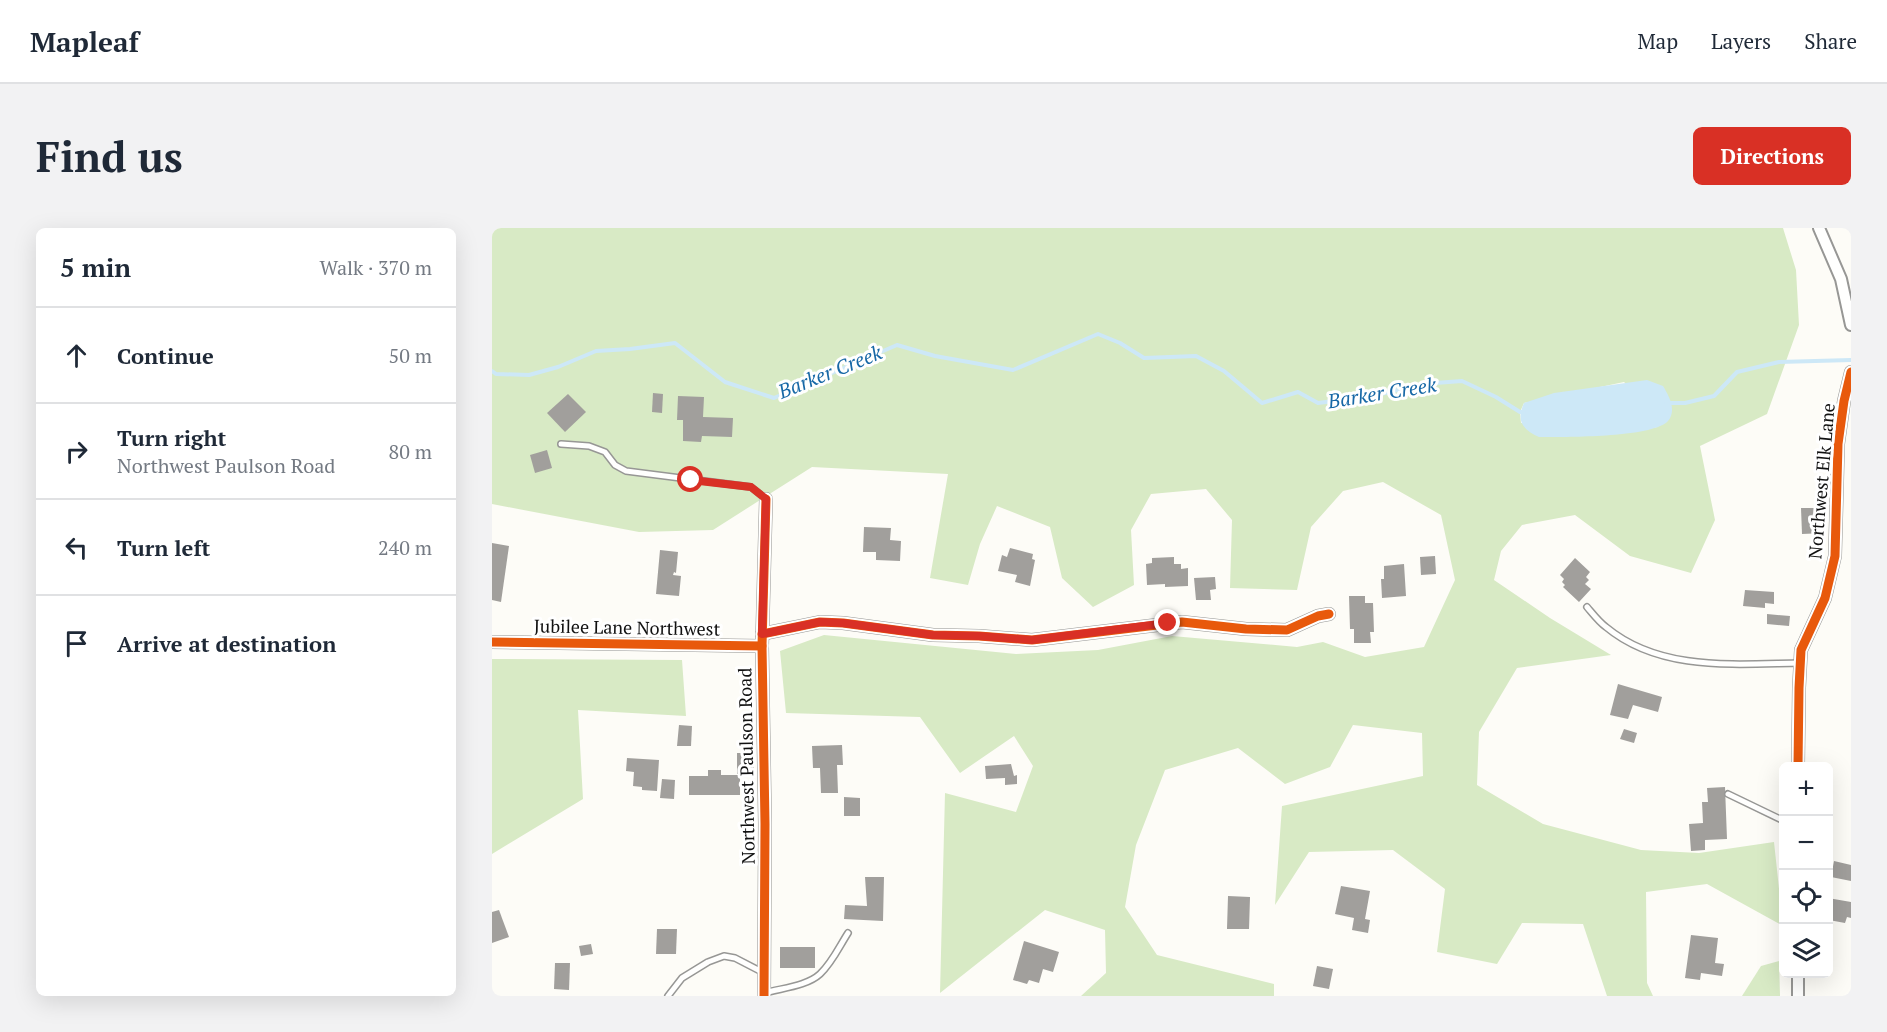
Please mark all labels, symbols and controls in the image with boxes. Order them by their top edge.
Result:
text: Mapleaf [30,23,139,60]
text: Map [1637,27,1678,55]
text: Layers [1711,27,1771,55]
text: Share [1804,27,1857,55]
button: Directions [1693,127,1851,185]
text: Find us [36,128,183,184]
text: 5 min [60,250,131,284]
text: Walk · 370 m [320,254,432,281]
water label: Barker Creek [773,338,886,405]
icon: ahead [60,339,93,372]
text: Continue [117,341,214,370]
text: 50 m [389,342,432,369]
water label: Barker Creek [1325,371,1439,415]
street label: Northwest Elk Lane [1802,402,1840,560]
text: Turn right [117,423,226,452]
icon: right [60,435,93,468]
text: 80 m [389,438,432,465]
text: Northwest Paulson Road [117,452,335,479]
route start [677,466,703,492]
icon: left [60,531,93,564]
text: Turn left [117,533,210,562]
text: 240 m [378,534,432,561]
route end [1154,609,1180,635]
street label: Jubilee Lane Northwest [534,613,721,641]
icon: arrive [60,627,93,660]
text: Arrive at destination [117,629,336,658]
street label: Northwest Paulson Road [732,668,760,865]
map controls [1779,762,1833,978]
button: + [1779,762,1833,816]
button: − [1779,816,1833,870]
button: locate [1779,870,1833,924]
button: layers [1779,924,1833,978]

